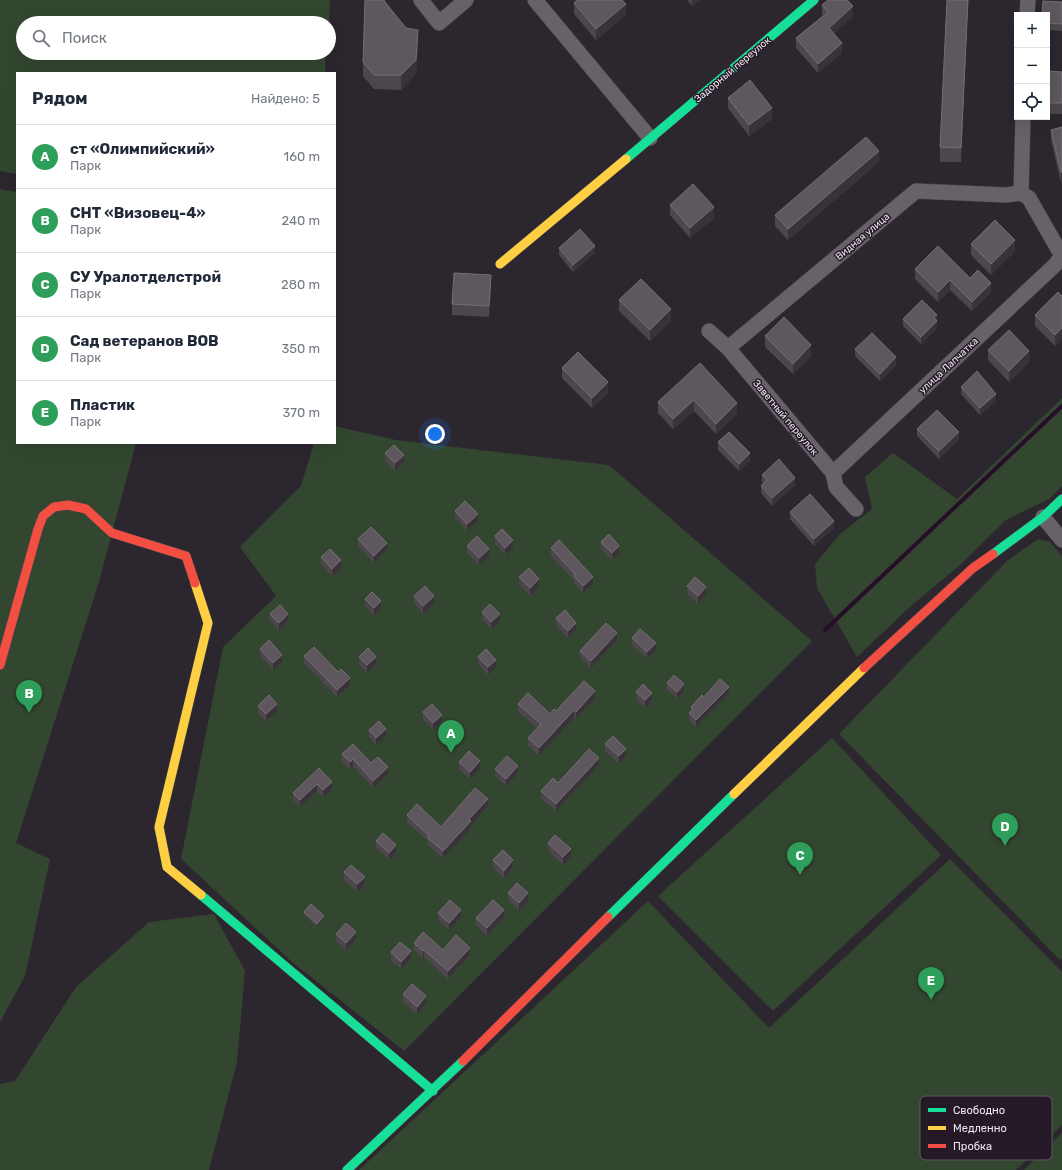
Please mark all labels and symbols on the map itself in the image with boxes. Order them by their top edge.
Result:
street label: Задорный переулок [692,34,774,105]
street label: Видная улица [833,211,892,263]
street label: улица Лапчатка [917,335,981,396]
street label: Заветный переулок [750,378,821,458]
your location [425,424,445,444]
pin: B [16,680,42,713]
pin: A [438,720,464,753]
pin: D [992,813,1018,846]
pin: C [787,842,813,875]
pin: E [918,967,944,1000]
legend [920,1096,1052,1160]
text: Свободно [953,1104,1005,1117]
text: Медленно [953,1122,1007,1135]
text: Пробка [953,1140,992,1153]

